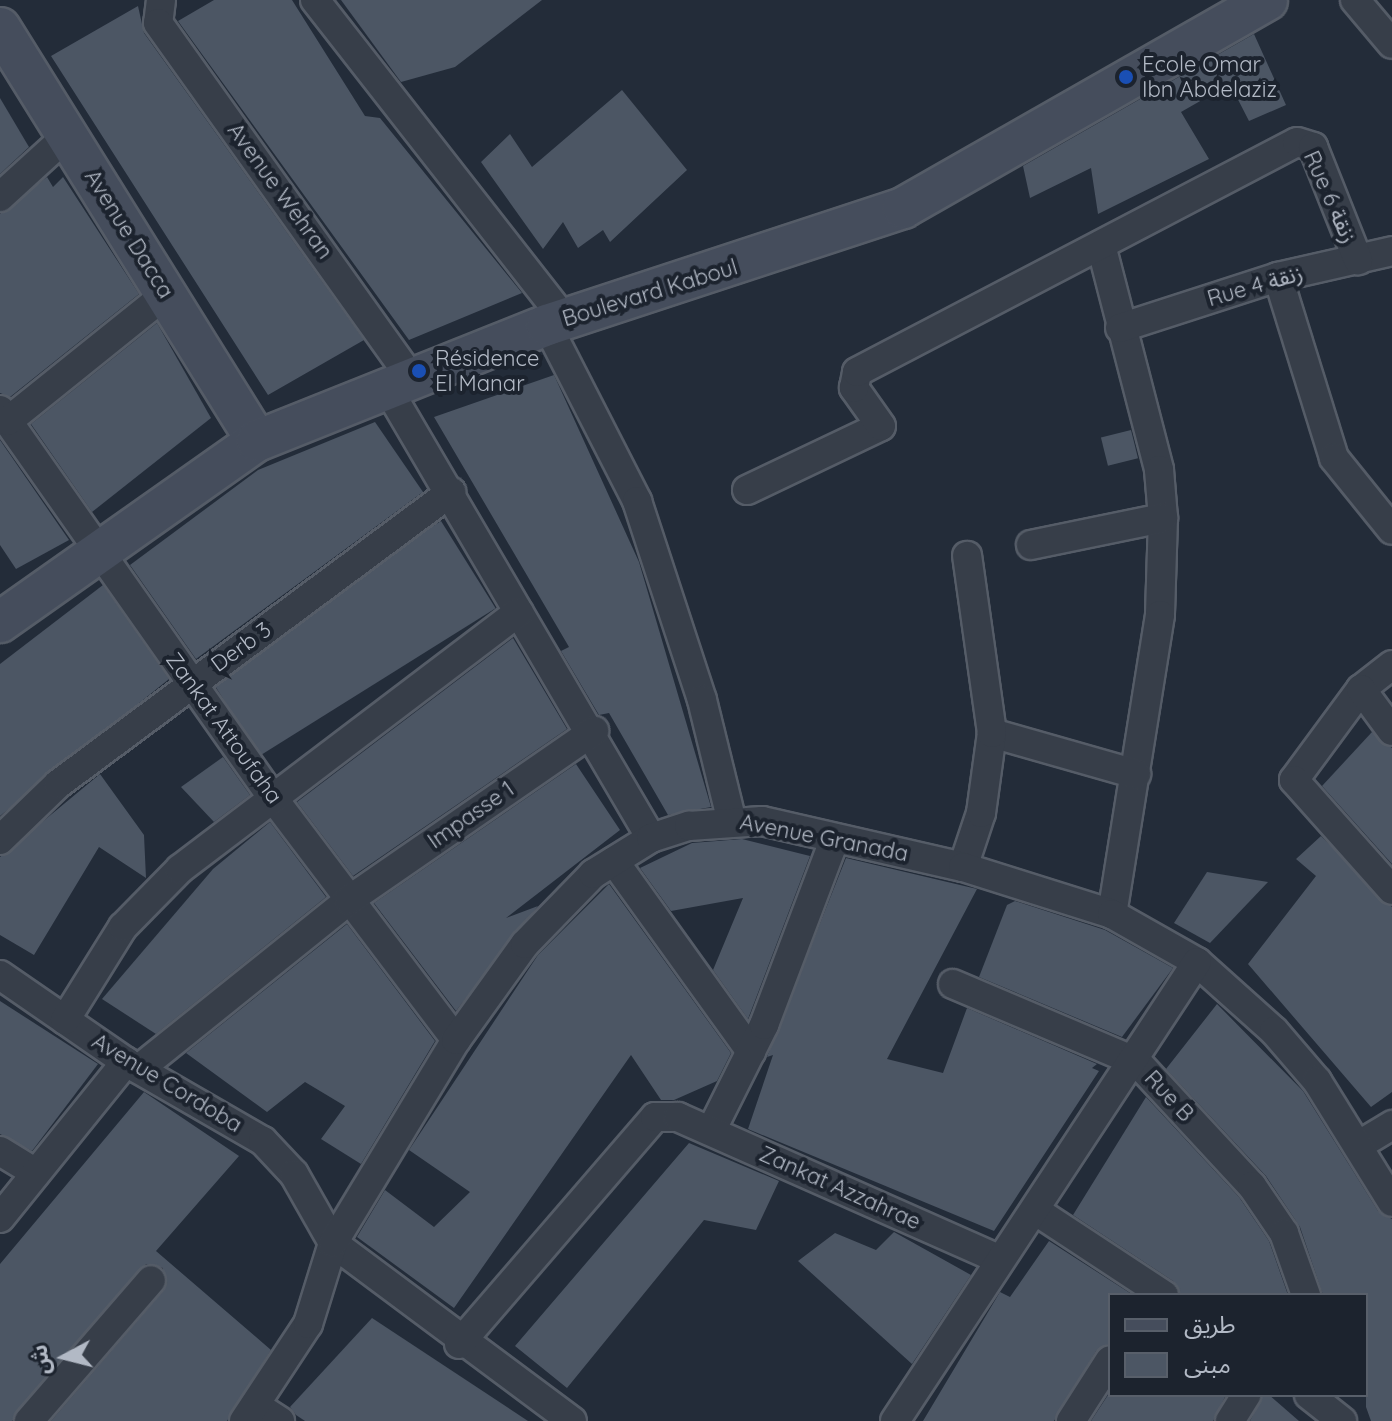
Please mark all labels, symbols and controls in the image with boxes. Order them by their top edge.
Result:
place label: Ecole Omar Ibn Abdelaziz [1142,51,1277,102]
marker: Ecole Omar Ibn Abdelaziz [1117,68,1135,86]
street label: Avenue Wehran [222,118,338,264]
street label: Rue 6 زنقة [1298,147,1362,247]
street label: Avenue Dacca [79,165,179,303]
street label: Boulevard Kaboul [559,254,741,332]
street label: Rue 4 زنقة [1204,260,1306,312]
place label: Résidence El Manar [435,345,539,396]
marker: Résidence El Manar [410,362,428,380]
street label: Derb 3 [206,616,276,678]
street label: Zankat Attoufaha [160,647,288,809]
street label: Impasse 1 [423,776,519,854]
street label: Avenue Granada [738,809,910,867]
street label: Avenue Cordoba [87,1028,247,1138]
street label: Rue B [1139,1065,1199,1127]
street label: Zankat Azzahrae [755,1141,925,1235]
legend [1108,1293,1368,1397]
text: طريق [1184,1309,1236,1339]
north arrow [24,1317,104,1397]
text: ش [24,1343,56,1377]
text: مبنى [1184,1349,1231,1379]

